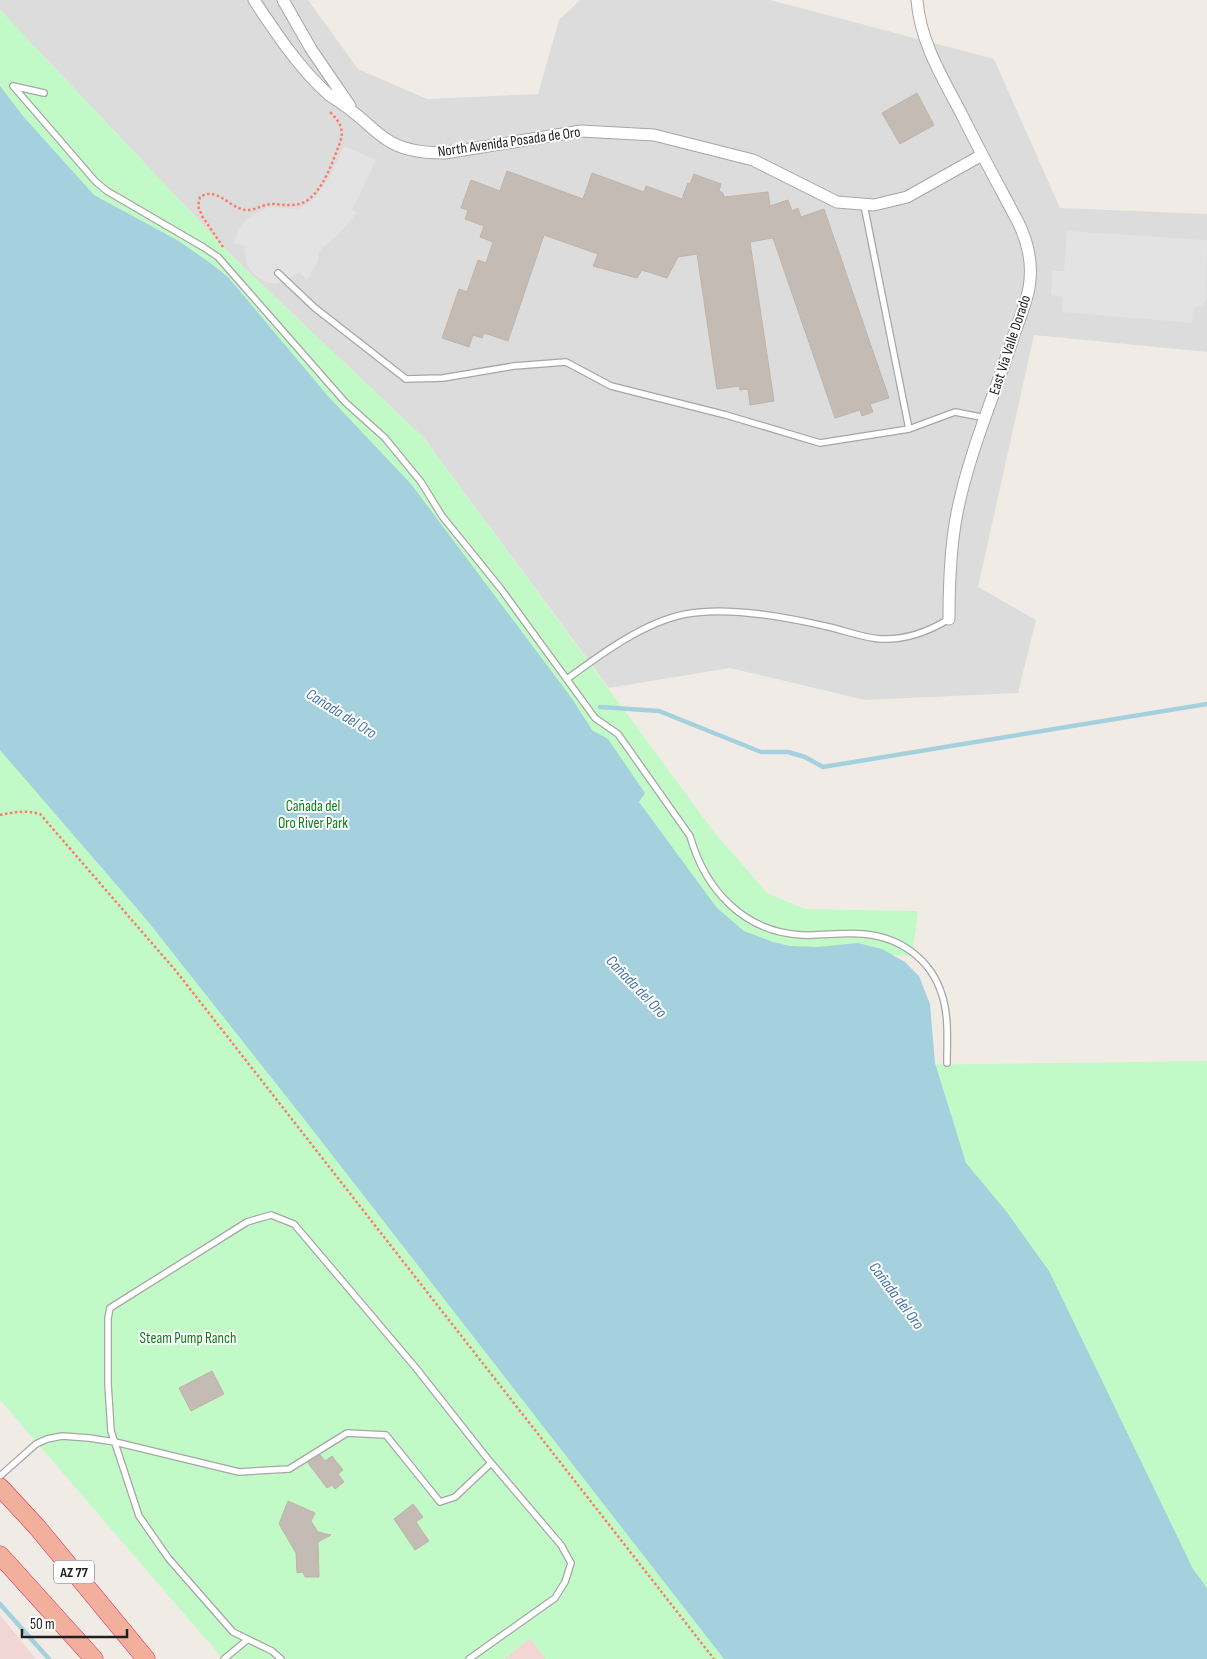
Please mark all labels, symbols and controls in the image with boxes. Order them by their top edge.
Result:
street label: North Avenida Posada de Oro [437,123,581,161]
street label: East Via Valle Dorado [985,293,1035,397]
water label: Cañada del Oro [302,685,380,743]
park label: Cañada del Oro River Park [278,797,348,833]
water label: Cañada del Oro [602,952,671,1023]
water label: Cañada del Oro [865,1259,928,1334]
park label: Steam Pump Ranch [140,1329,236,1348]
road number: AZ 77 [54,1560,94,1584]
scale bar [22,1606,128,1638]
text: 50 m [30,1615,55,1634]

